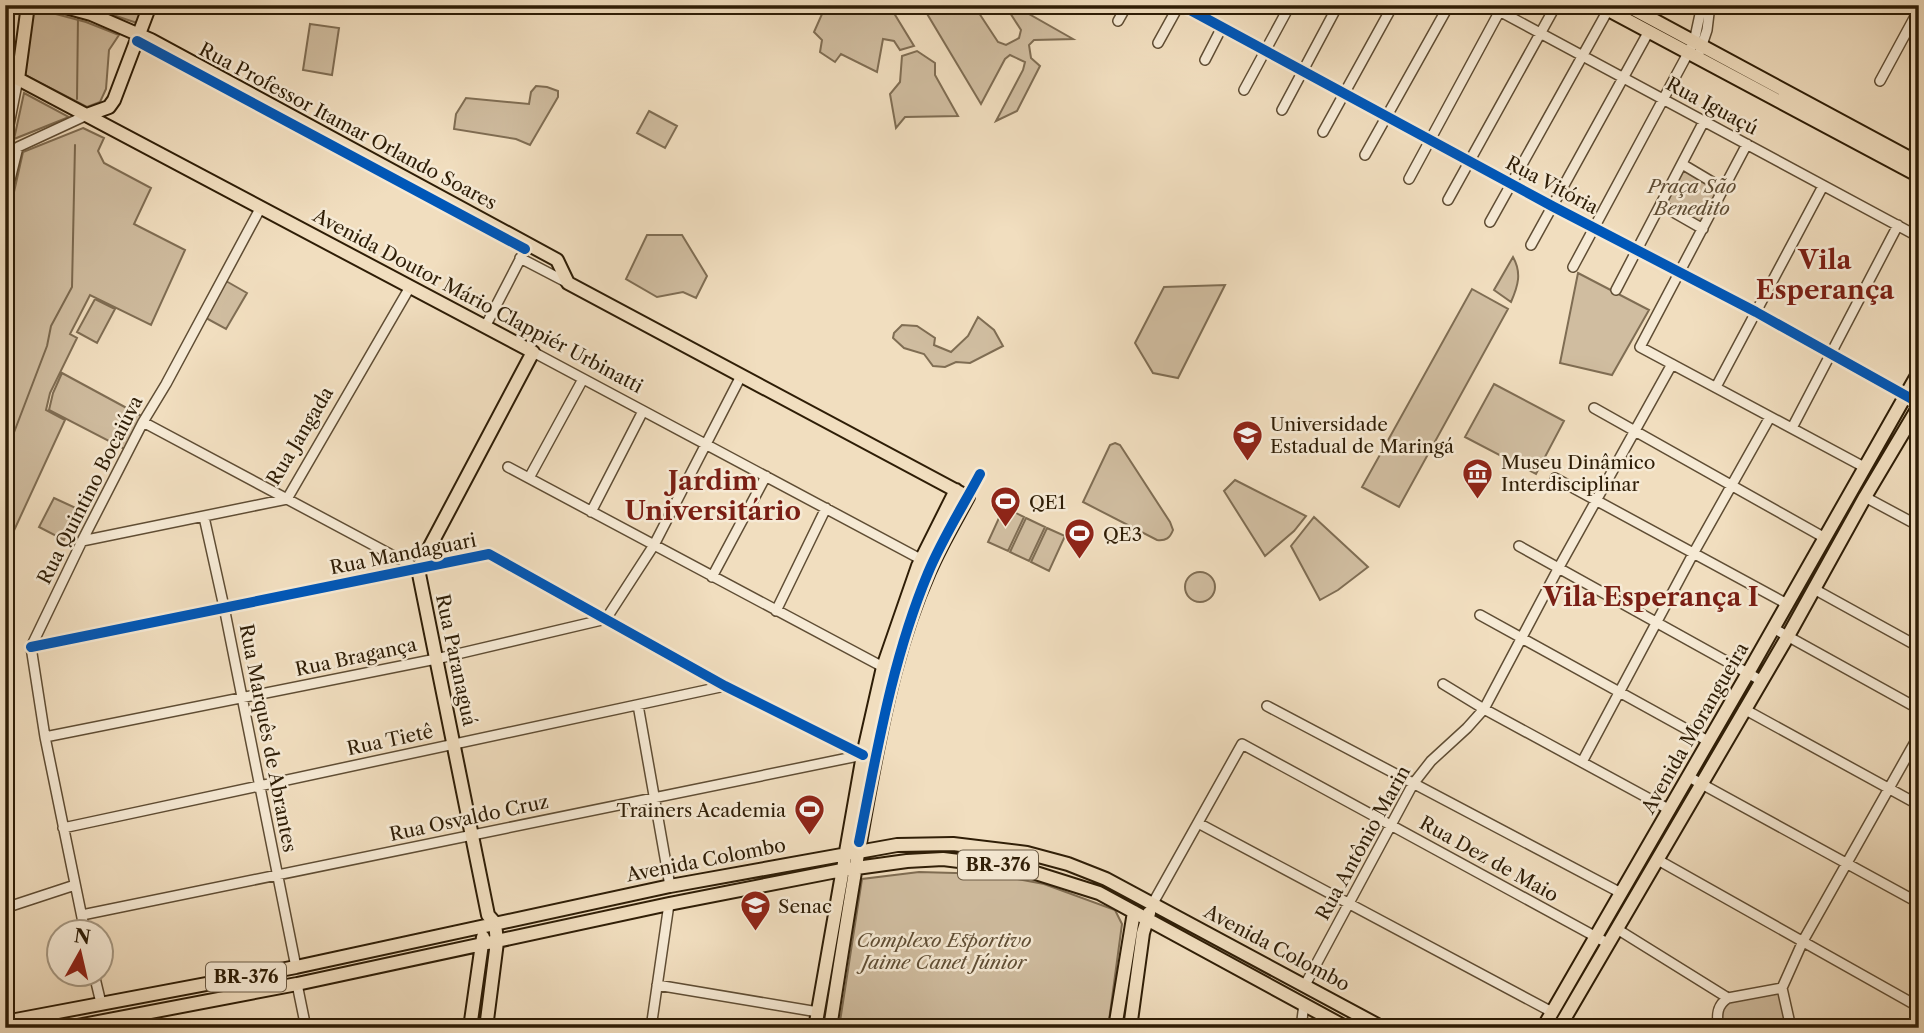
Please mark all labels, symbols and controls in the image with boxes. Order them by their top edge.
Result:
street label: Rua Professor Itamar Orlando Soares [195,38,501,214]
street label: Rua Iguaçú [1662,72,1762,140]
street label: Rua Vitória [1502,151,1602,219]
park label: Praça São Benedito [1646,175,1736,220]
street label: Avenida Doutor Mário Clappiér Urbinatti [308,203,647,398]
district label: Vila Esperança [1756,244,1895,306]
street label: Rua Jangada [262,383,338,489]
street label: Rua Quintino Bocaiúva [32,392,148,588]
place label: Universidade Estadual de Maringá [1270,413,1454,458]
school or university icon: Universidade Estadual de Maringá [1230,418,1264,462]
place label: Museu Dinâmico Interdisciplinar [1501,451,1655,496]
museum icon: Museu Dinâmico Interdisciplinar [1461,456,1495,500]
district label: Jardim Universitário [625,465,801,527]
sports icon: QE1 [989,485,1023,529]
place label: QE1 [1029,491,1066,514]
sports icon: QE3 [1063,517,1097,561]
place label: QE3 [1103,523,1142,546]
street label: Rua Mandaguari [328,529,478,579]
district label: Vila Esperança I [1542,581,1759,613]
street label: Rua Paranaguá [431,592,481,728]
street label: Rua Marquês de Abrantes [235,622,301,854]
street label: Rua Bragança [293,633,419,681]
street label: Avenida Morangueira [1636,638,1753,818]
street label: Rua Tietê [345,720,435,760]
street label: Rua Antônio Marin [1311,762,1415,924]
street label: Rua Osvaldo Cruz [387,790,551,846]
sports icon: Trainers Academia [792,793,826,837]
place label: Trainers Academia [617,799,786,822]
street label: Rua Dez de Maio [1416,811,1562,907]
street label: Avenida Colombo [623,833,788,887]
road number: BR-376 [958,850,1038,880]
school or university icon: Senac [738,889,772,933]
place label: Senac [778,895,832,918]
street label: Avenida Colombo [1199,899,1354,996]
north arrow [46,918,116,988]
text: N [73,924,92,949]
park label: Complexo Esportivo Jaime Canet Júnior [857,929,1031,974]
road number: BR-376 [206,962,286,992]

